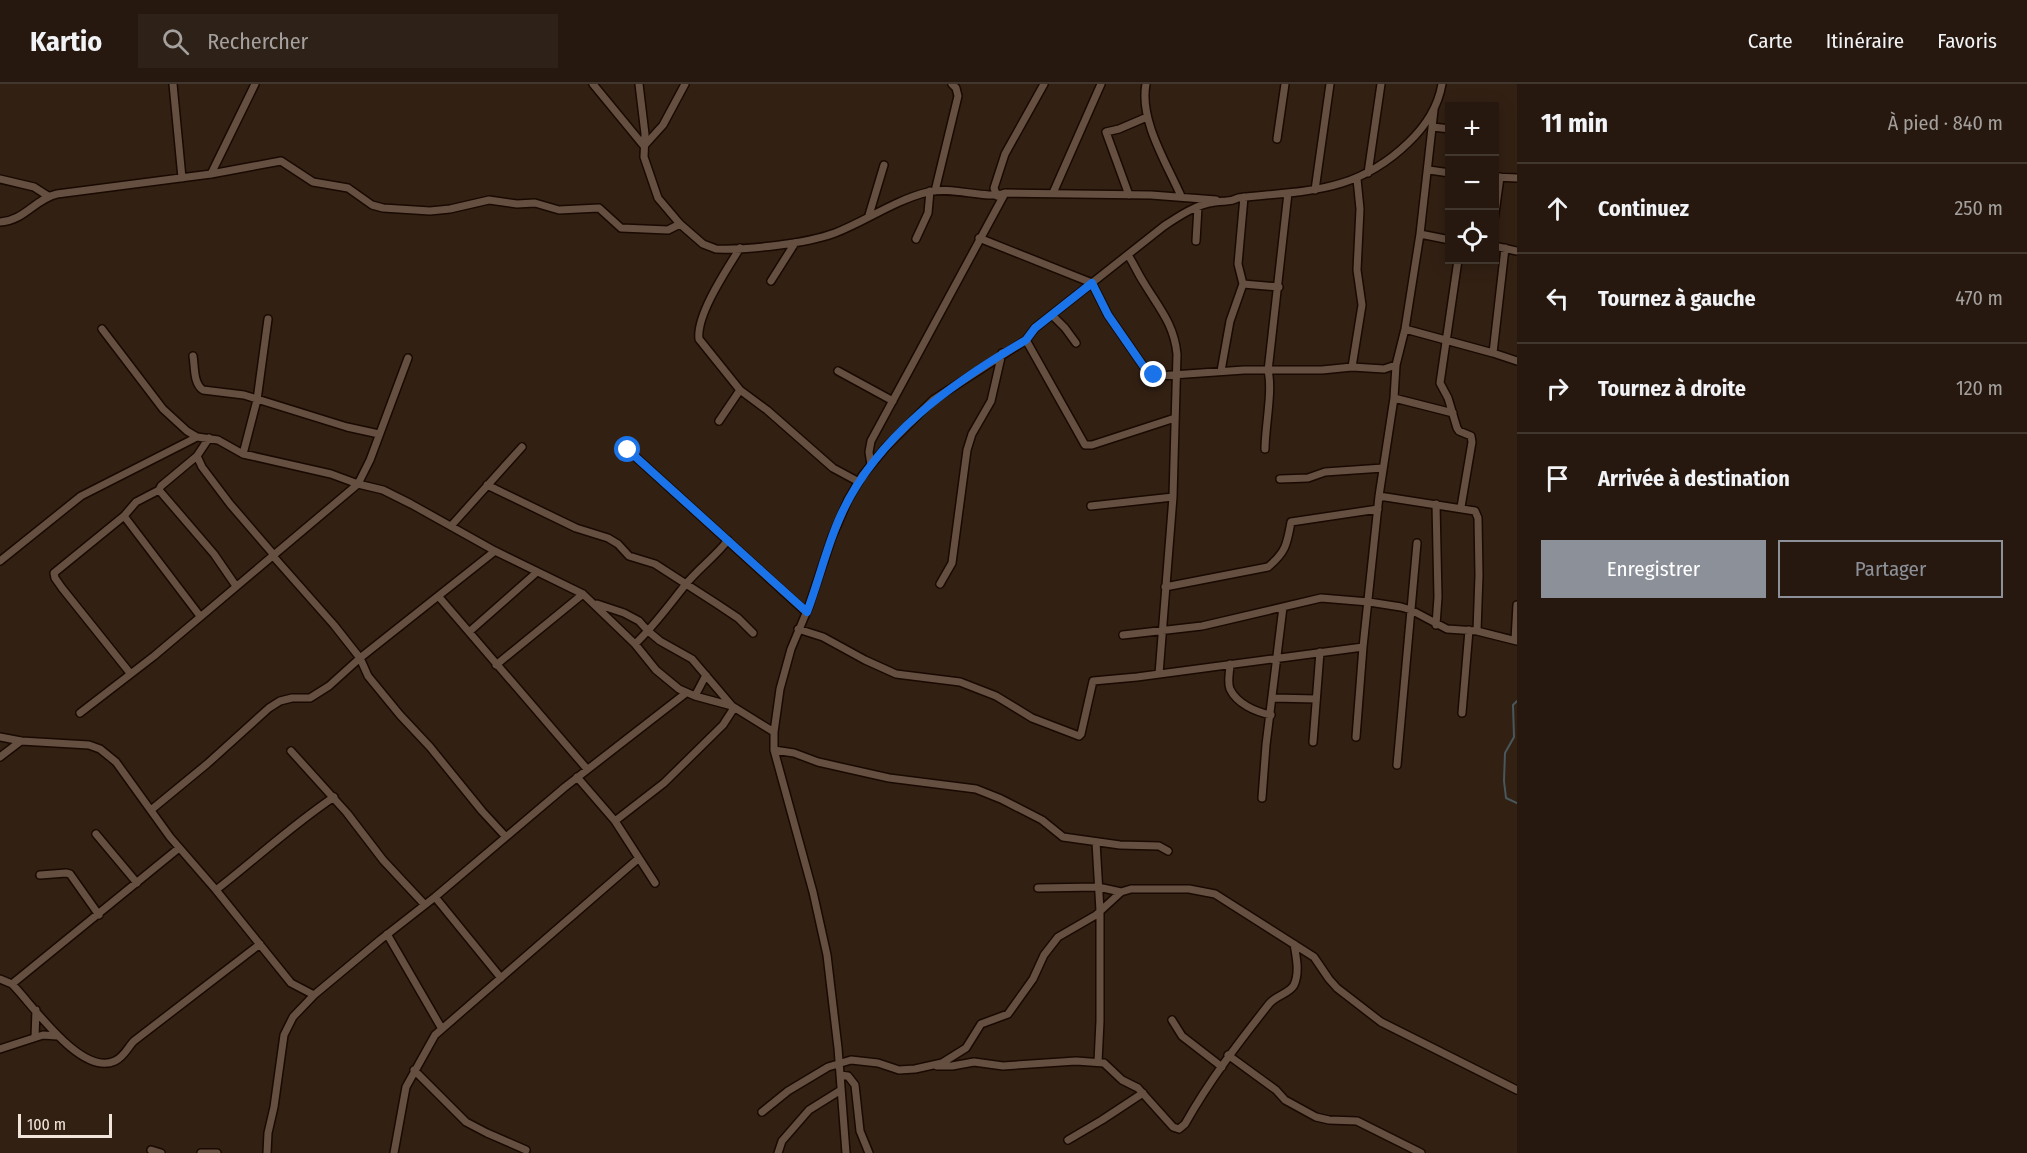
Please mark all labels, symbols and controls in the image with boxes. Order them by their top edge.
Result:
search box [138,14,558,68]
text: Kartio [30,25,102,58]
icon: search [159,25,192,58]
text: Rechercher [207,28,308,55]
text: Carte [1748,28,1793,54]
text: Itinéraire [1826,28,1904,54]
text: Favoris [1937,28,1997,54]
map controls [1445,102,1499,264]
button: + [1445,102,1499,156]
text: 11 min [1541,108,1608,139]
text: À pied · 840 m [1888,111,2003,135]
button: − [1445,156,1499,210]
icon: ahead [1541,192,1574,225]
text: Continuez [1598,195,1689,222]
text: 250 m [1955,196,2003,220]
button: locate [1445,210,1499,264]
icon: left [1541,282,1574,315]
text: Tournez à gauche [1598,285,1756,312]
text: 470 m [1955,286,2003,310]
route end [1140,361,1166,387]
icon: right [1541,372,1574,405]
text: Tournez à droite [1598,375,1746,402]
text: 120 m [1956,376,2003,400]
route start [614,436,640,462]
icon: arrive [1541,462,1574,495]
text: Arrivée à destination [1598,465,1790,492]
button: Enregistrer [1541,540,1766,598]
button: Partager [1778,540,2003,598]
scale bar [18,1111,112,1138]
text: 100 m [27,1115,66,1134]

